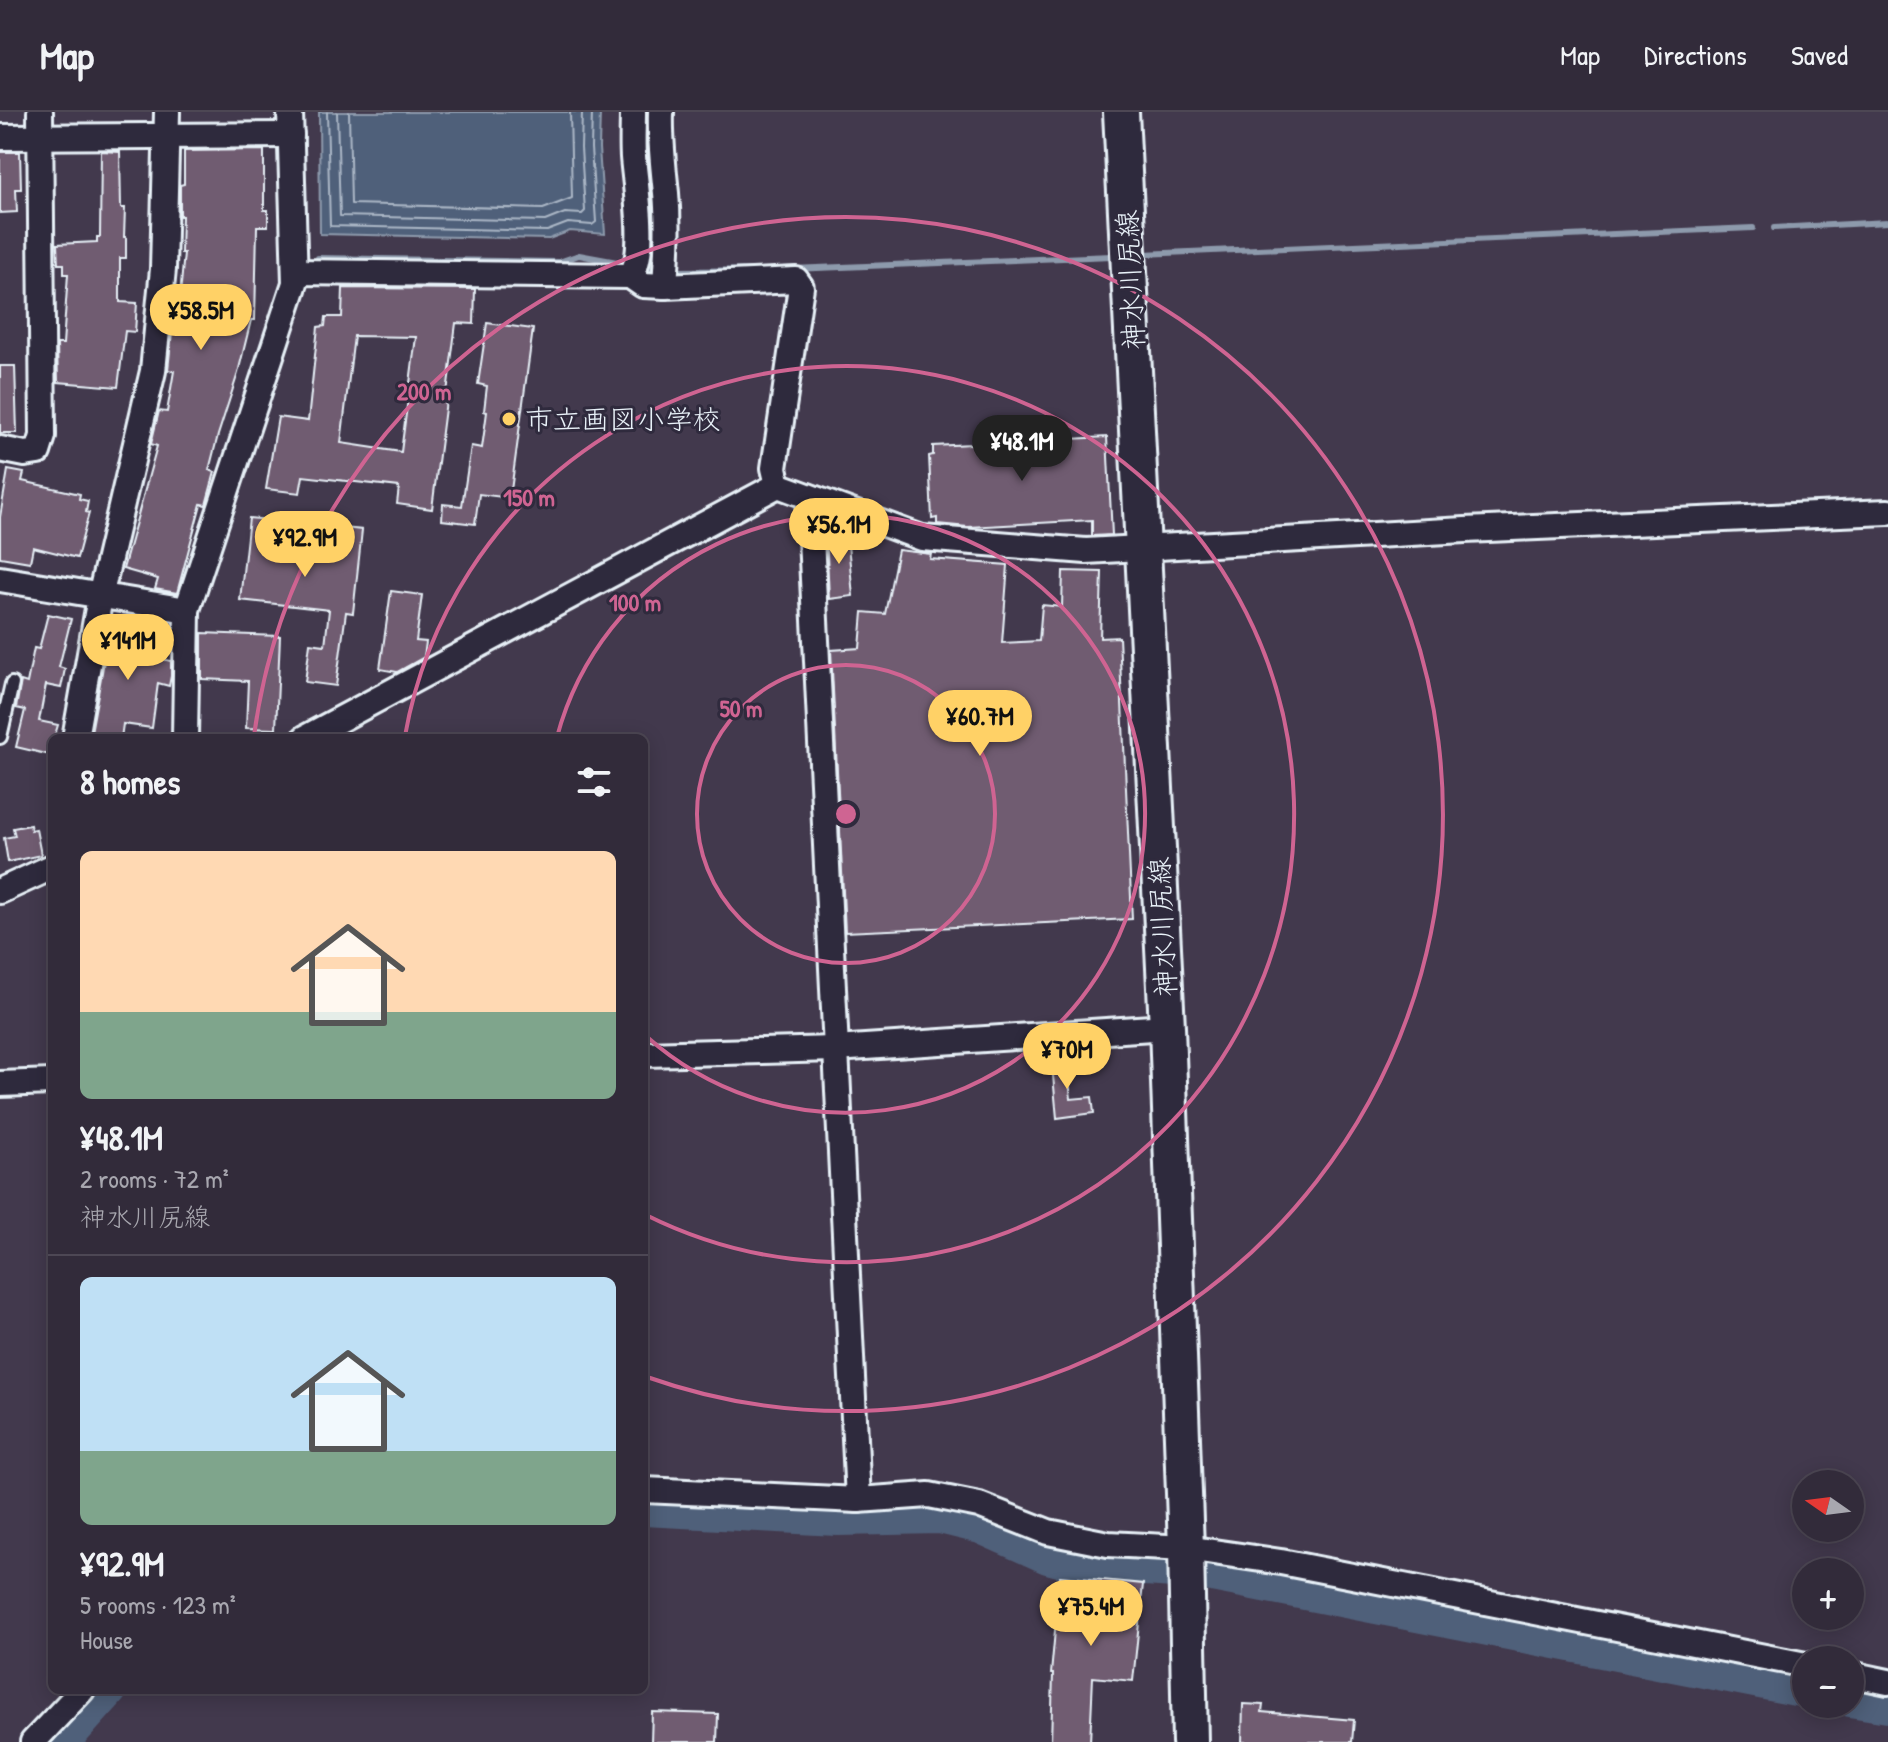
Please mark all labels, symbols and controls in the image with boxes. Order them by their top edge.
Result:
text: Map [40,29,94,81]
text: Map [1560,36,1600,74]
text: Directions [1644,36,1747,74]
text: Saved [1791,36,1848,74]
street label: 神水川尻線 [1107,209,1153,351]
pin: ¥58.5M [136,284,266,352]
text: ¥58.5M [168,292,234,327]
text: 200 m [397,375,451,407]
place label: 市立画図小学校 [525,400,721,438]
marker: 市立画図小学校 [500,410,518,428]
pin: ¥48.1M [957,415,1087,483]
text: ¥48.1M [990,423,1054,458]
text: 150 m [503,481,555,513]
pin: ¥56.1M [774,498,904,566]
text: ¥56.1M [807,506,871,541]
pin: ¥92.9M [240,511,370,579]
text: ¥92.9M [273,519,337,554]
text: 100 m [609,586,661,618]
pin: ¥141M [72,614,184,682]
text: ¥141M [100,622,156,657]
pin: ¥60.7M [915,690,1045,758]
text: 50 m [720,692,762,724]
text: ¥60.7M [946,698,1014,733]
text: 8 homes [80,759,180,805]
icon: filters [572,760,616,804]
centre of rings [832,800,860,828]
street label: 神水川尻線 [1139,856,1185,998]
icon: home [276,903,420,1047]
pin: ¥70M [1020,1023,1114,1091]
text: ¥70M [1041,1031,1093,1066]
text: ¥48.1M [80,1115,163,1161]
text: 2 rooms · 72 m² [80,1161,229,1196]
text: 神水川尻線 [80,1199,210,1234]
icon: home [276,1329,420,1473]
north arrow [1792,1470,1864,1542]
map controls [1792,1470,1864,1718]
text: ¥92.9M [80,1541,164,1587]
button: + [1792,1558,1864,1630]
pin: ¥75.4M [1026,1580,1156,1648]
text: 5 rooms · 123 m² [80,1587,236,1622]
text: ¥75.4M [1058,1588,1124,1623]
text: House [80,1622,133,1657]
button: − [1792,1646,1864,1718]

